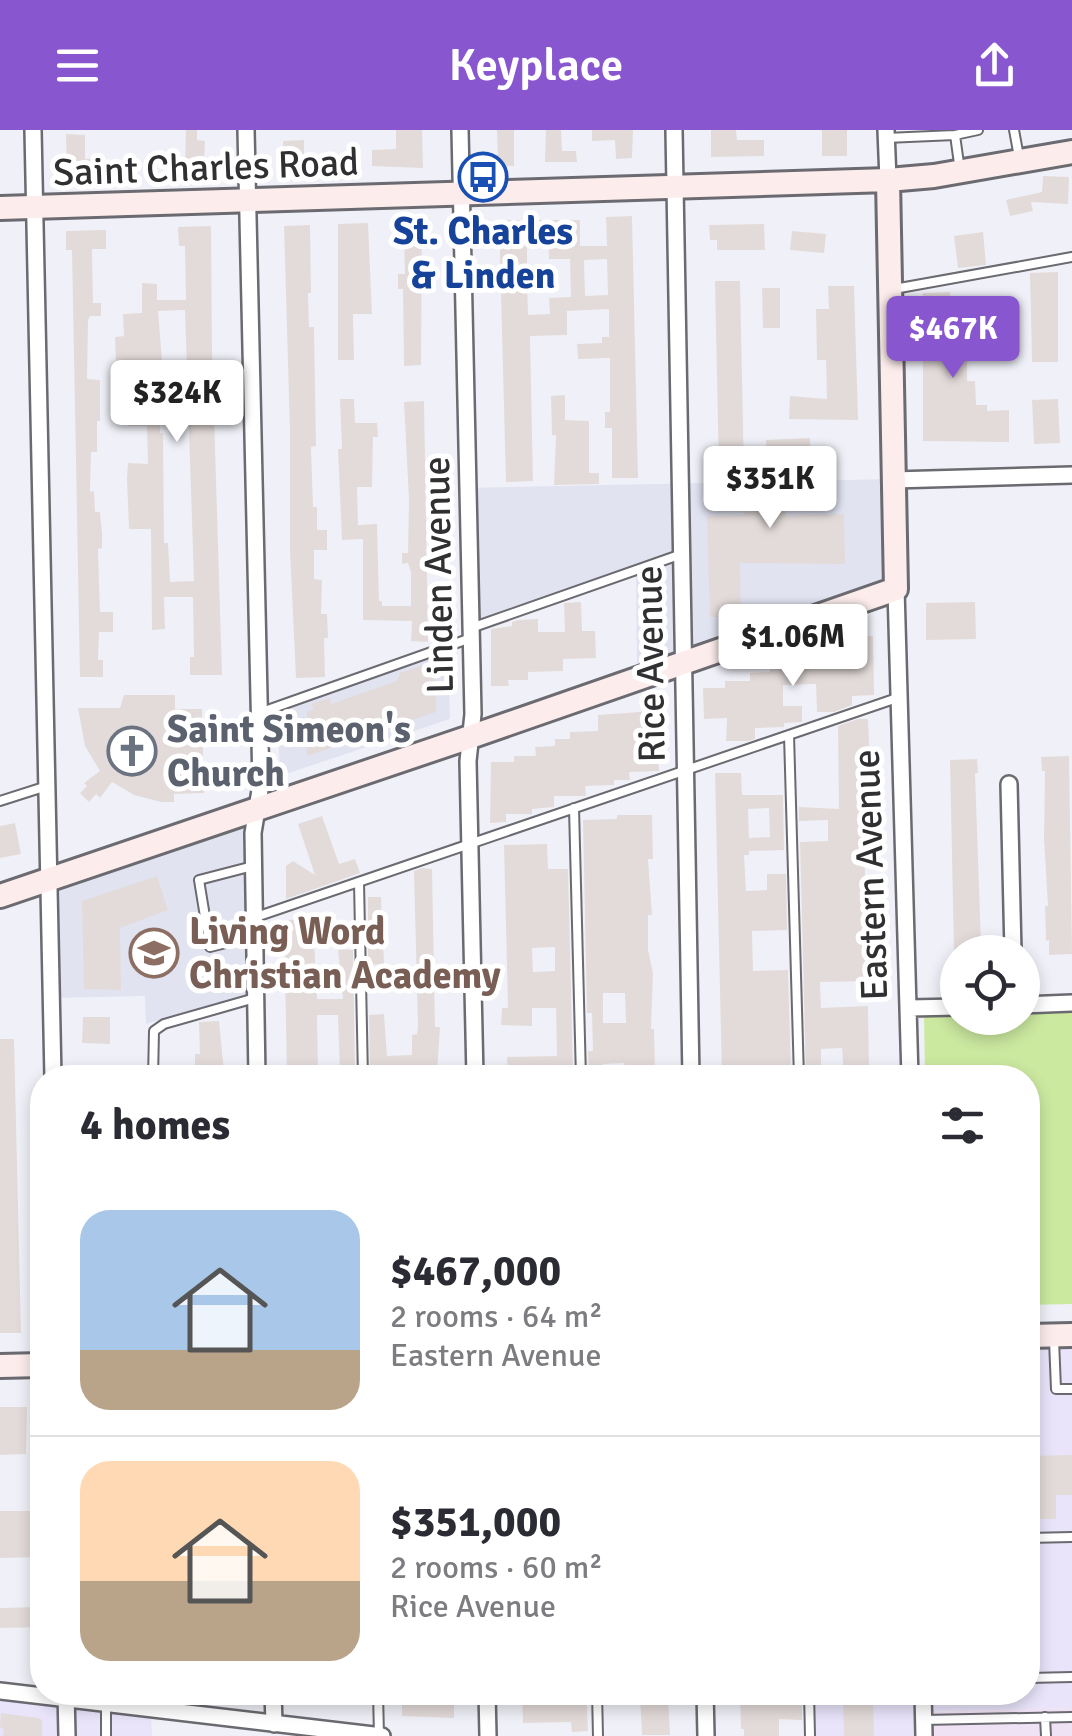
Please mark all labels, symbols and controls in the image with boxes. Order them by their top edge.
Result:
icon: menu [50,38,105,93]
text: Keyplace [449,38,623,93]
icon: share [967,38,1022,93]
street label: Saint Charles Road [52,139,360,196]
bus stop icon: St. Charles & Linden [457,151,509,203]
place label: St. Charles & Linden [393,208,573,299]
pin: $467K [883,296,1023,381]
text: $467K [909,309,997,348]
pin: $324K [107,360,247,445]
text: $324K [133,373,221,412]
pin: $351K [700,446,840,531]
street label: Linden Avenue [413,456,464,694]
text: $351K [726,459,814,498]
street label: Rice Avenue [625,565,676,763]
pin: $1.06M [712,604,874,689]
text: $1.06M [741,617,845,656]
place label: Saint Simeon's Church [167,706,411,797]
church icon: Saint Simeon's Church [106,725,158,777]
street label: Eastern Avenue [843,749,898,1001]
place label: Living Word Christian Academy [189,908,501,999]
school or university icon: Living Word Christian Academy [128,927,180,979]
map controls [940,935,1040,1035]
button: locate [940,935,1040,1035]
icon: filters [935,1098,990,1153]
text: 4 homes [80,1100,230,1151]
text: $467,000 [390,1246,561,1297]
icon: home [160,1250,280,1370]
text: 2 rooms · 64 m² [390,1297,603,1336]
text: Eastern Avenue [390,1336,601,1375]
text: $351,000 [390,1497,561,1548]
icon: home [160,1501,280,1621]
text: 2 rooms · 60 m² [390,1548,603,1587]
text: Rice Avenue [390,1587,556,1626]

